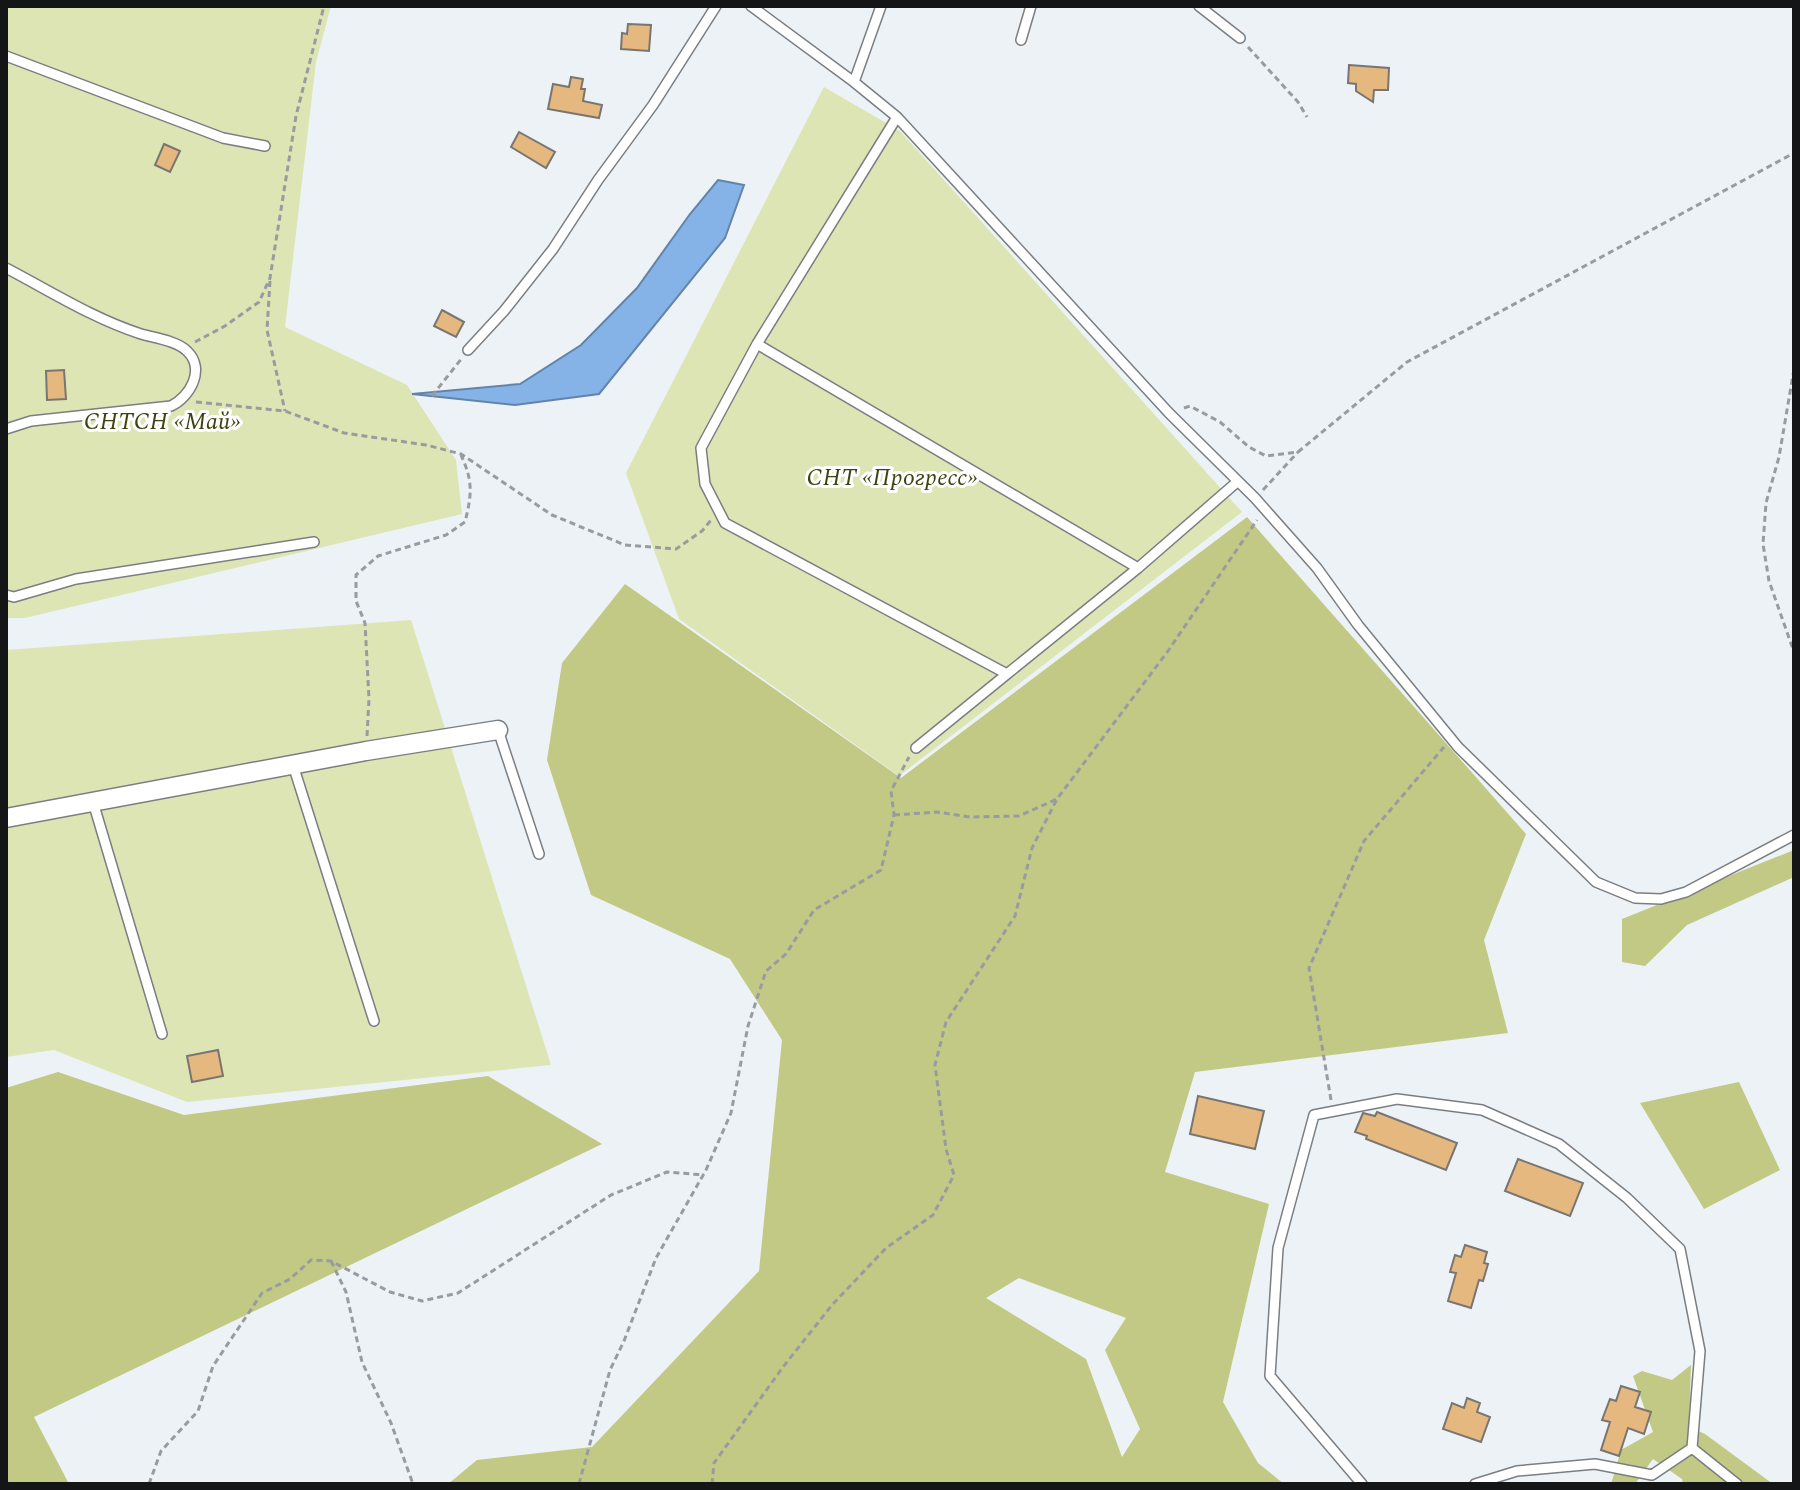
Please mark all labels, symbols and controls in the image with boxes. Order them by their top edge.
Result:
park label: СНТСН «Май» [84,404,240,440]
park label: СНТ «Прогресс» [807,460,977,496]

